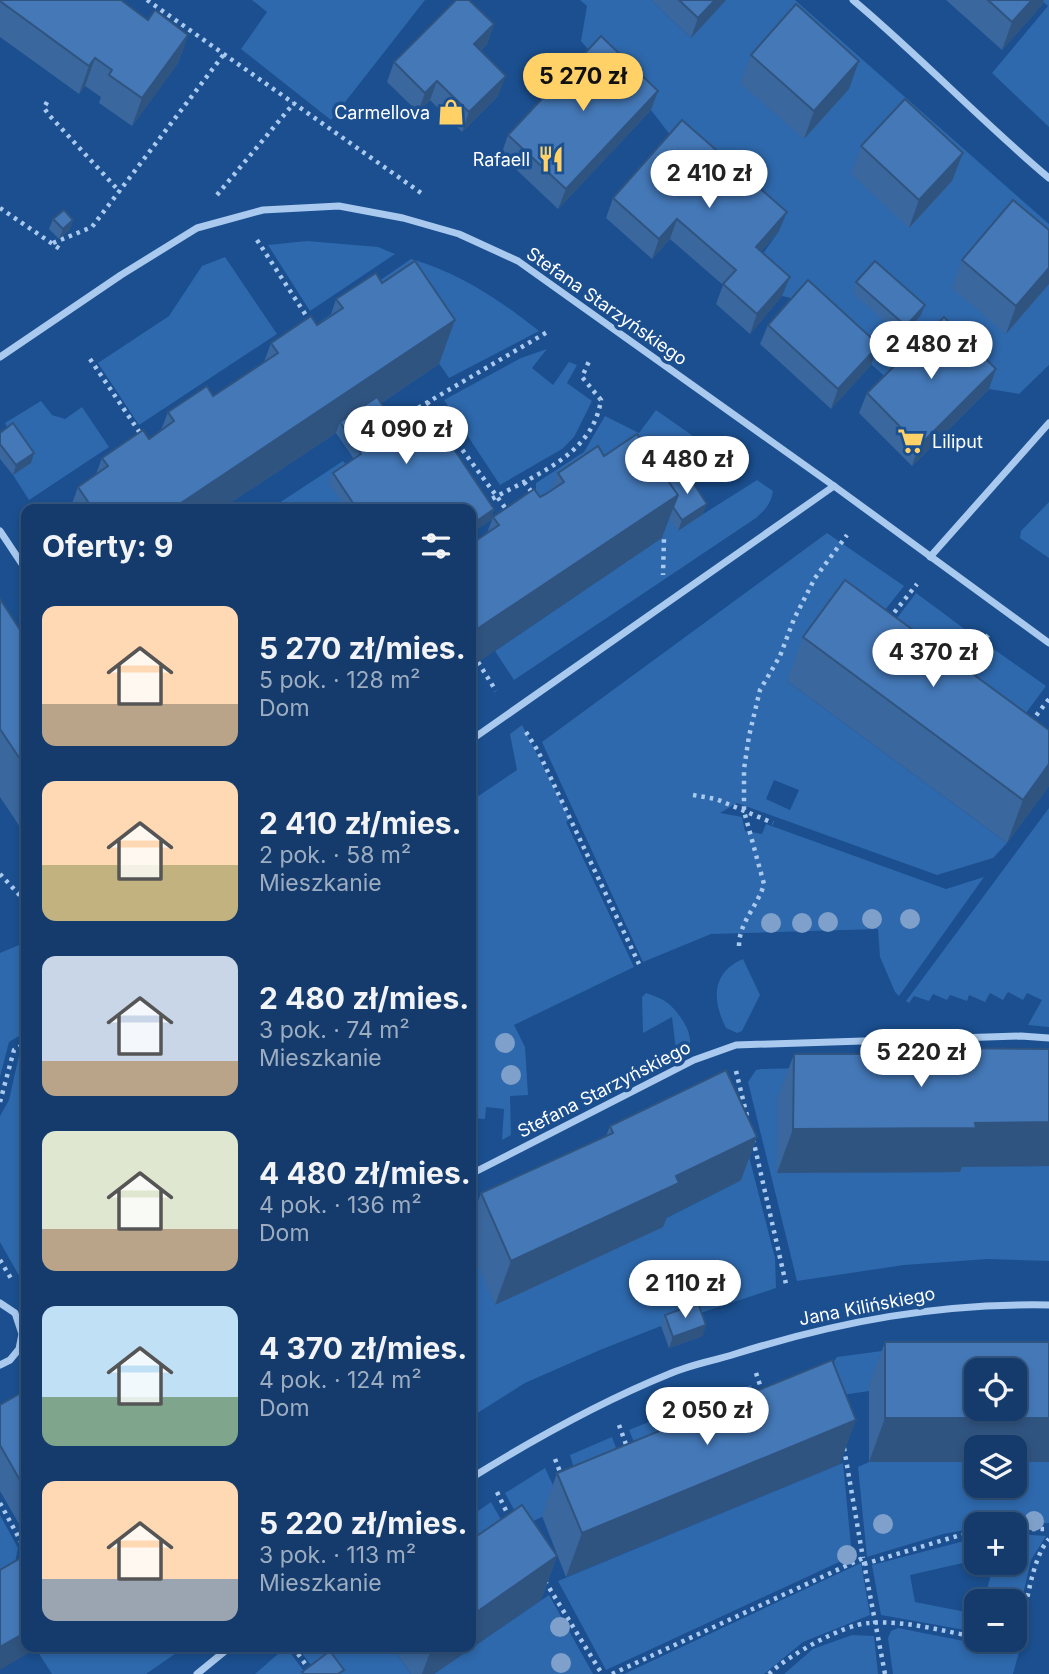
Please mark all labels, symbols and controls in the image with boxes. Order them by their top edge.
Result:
pin: 5 270 zł [511,54,655,113]
text: 5 270 zł [539,62,627,90]
shop icon: Carmellova [436,97,466,127]
place label: Carmellova [334,102,430,123]
restaurant icon: Rafaell [536,144,566,174]
place label: Rafaell [473,149,530,170]
pin: 2 410 zł [637,150,781,210]
text: 2 410 zł [667,159,751,187]
street label: Stefana Starzyńskiego [523,243,691,369]
pin: 2 480 zł [859,322,1003,381]
text: 2 480 zł [886,330,976,358]
pin: 4 090 zł [334,406,478,466]
text: 4 090 zł [360,415,452,443]
supermarket icon: Liliput [896,426,926,456]
place label: Liliput [932,431,983,452]
pin: 4 480 zł [615,436,759,496]
text: 4 480 zł [641,445,733,473]
icon: filters [417,527,455,565]
text: Oferty: 9 [42,528,173,564]
text: 5 270 zł/mies. [259,630,466,666]
pin: 4 370 zł [861,630,1005,689]
icon: home [98,634,182,718]
text: 4 370 zł [888,638,978,666]
text: 5 pok. · 128 m² [259,666,421,694]
text: Dom [259,694,310,722]
text: 2 410 zł/mies. [259,805,462,841]
icon: home [98,809,182,893]
text: 2 pok. · 58 m² [259,841,411,869]
text: Mieszkanie [259,869,382,897]
text: 2 480 zł/mies. [259,980,469,1016]
icon: home [98,984,182,1068]
text: 3 pok. · 74 m² [259,1016,410,1044]
pin: 5 220 zł [849,1030,993,1089]
street label: Stefana Starzyńskiego [514,1036,694,1142]
text: 5 220 zł [876,1038,966,1066]
text: Mieszkanie [259,1044,382,1072]
text: 4 480 zł/mies. [259,1155,471,1191]
icon: home [98,1159,182,1243]
text: 4 pok. · 136 m² [259,1191,422,1219]
text: Dom [259,1219,310,1247]
pin: 2 110 zł [613,1260,757,1320]
text: 2 110 zł [645,1269,725,1297]
street label: Jana Kilińskiego [797,1282,937,1330]
text: 4 370 zł/mies. [259,1330,467,1366]
icon: home [98,1334,182,1418]
map controls [964,1358,1027,1652]
button: locate [964,1358,1027,1421]
text: 4 pok. · 124 m² [259,1366,422,1394]
pin: 2 050 zł [635,1388,779,1447]
text: Dom [259,1394,310,1422]
text: 2 050 zł [662,1396,752,1424]
button: layers [964,1435,1027,1498]
text: 5 220 zł/mies. [259,1505,468,1541]
icon: home [98,1509,182,1593]
button: + [964,1512,1027,1575]
text: 3 pok. · 113 m² [259,1541,416,1569]
text: Mieszkanie [259,1569,382,1597]
button: − [964,1589,1027,1652]

